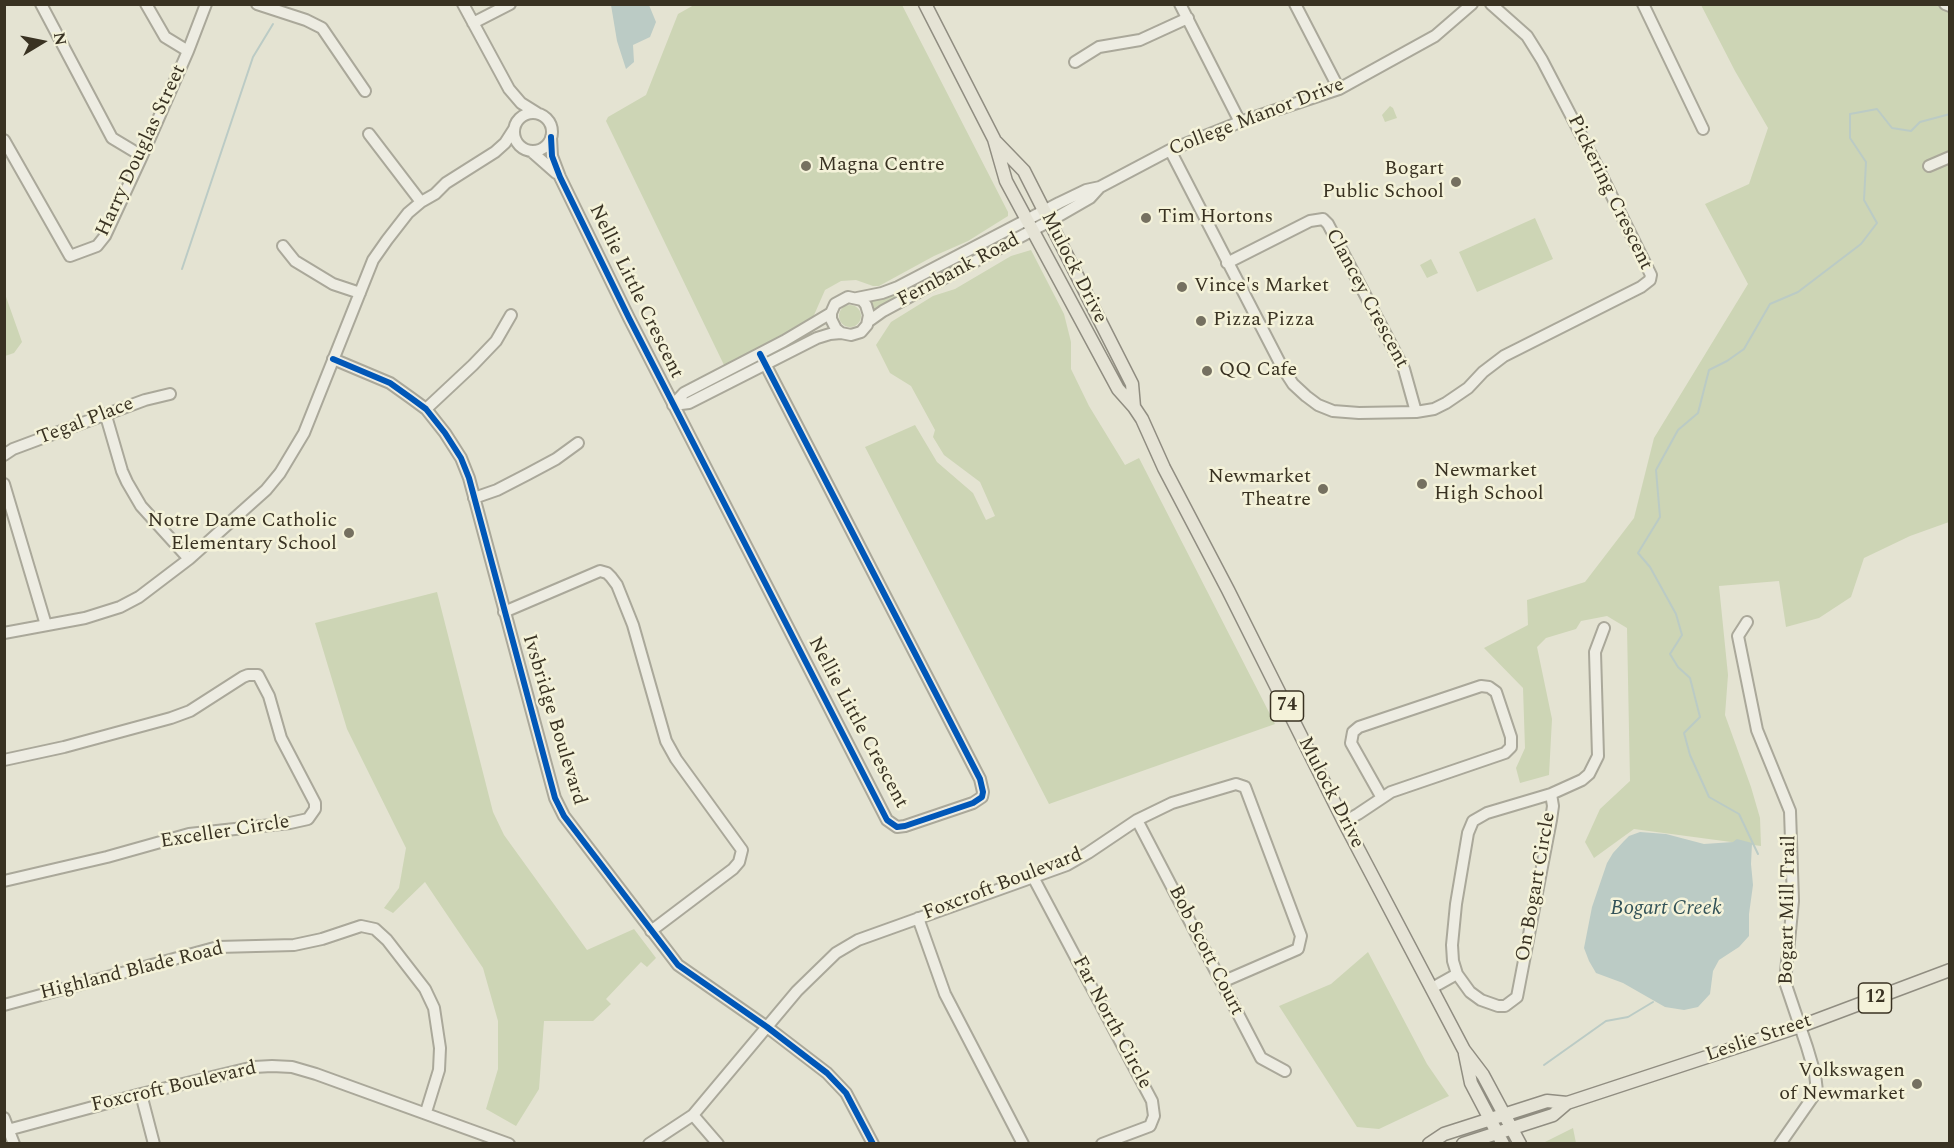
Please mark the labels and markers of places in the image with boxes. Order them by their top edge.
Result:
place label: Magna Centre [818,154,945,178]
place label: Bogart Public School [1322,158,1444,205]
marker: Magna Centre [799,159,813,173]
marker: Bogart Public School [1449,175,1463,189]
place label: Tim Hortons [1158,206,1273,230]
marker: Tim Hortons [1139,211,1153,225]
place label: Vince's Market [1194,275,1329,299]
marker: Vince's Market [1175,280,1189,294]
place label: Pizza Pizza [1213,309,1314,333]
marker: Pizza Pizza [1194,314,1208,328]
place label: QQ Cafe [1219,359,1297,383]
marker: QQ Cafe [1200,364,1214,378]
place label: Newmarket High School [1434,460,1544,507]
place label: Newmarket Theatre [1208,466,1311,513]
marker: Newmarket High School [1415,477,1429,491]
marker: Newmarket Theatre [1316,482,1330,496]
place label: Notre Dame Catholic Elementary School [148,510,337,557]
marker: Notre Dame Catholic Elementary School [342,526,356,540]
place label: Volkswagen of Newmarket [1779,1060,1905,1107]
marker: Volkswagen of Newmarket [1910,1077,1924,1091]

